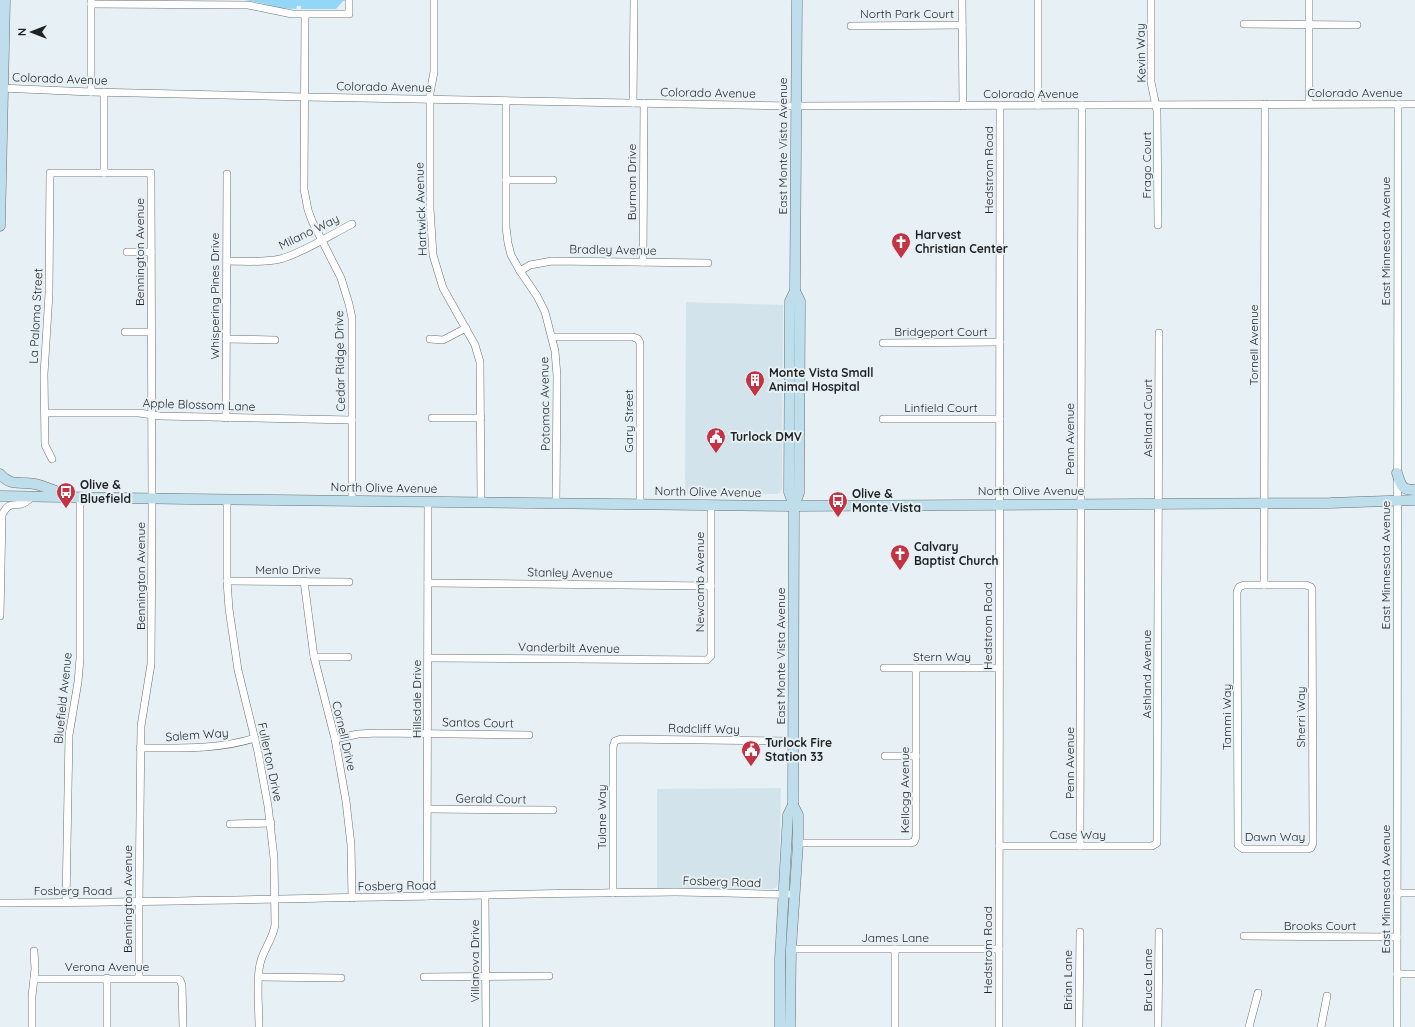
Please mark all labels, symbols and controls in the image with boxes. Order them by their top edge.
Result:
street label: North Park Court [860,6,954,21]
north arrow [12,12,52,52]
street label: Kevin Way [1132,23,1149,83]
text: N [15,28,29,36]
street label: Colorado Avenue [12,69,108,88]
street label: East Monte Vista Avenue [775,77,790,215]
street label: Colorado Avenue [336,78,432,95]
street label: Colorado Avenue [660,84,756,101]
street label: Colorado Avenue [1307,85,1403,100]
street label: Colorado Avenue [983,86,1079,101]
street label: Hedstrom Road [981,126,996,214]
street label: Frago Court [1139,132,1154,198]
street label: Burman Drive [624,143,639,220]
street label: Hartwick Avenue [411,162,430,256]
street label: East Minnesota Avenue [1378,176,1393,305]
street label: Bennington Avenue [132,198,147,306]
street label: Milano Way [276,210,342,253]
place label: Harvest Christian Center [915,227,1008,256]
church icon: Harvest Christian Center [890,231,912,259]
street label: Whispering Pines Drive [207,232,222,359]
street label: Bradley Avenue [569,241,657,258]
street label: La Paloma Street [26,268,45,364]
street label: Tornell Avenue [1246,304,1261,386]
street label: Cedar Ridge Drive [331,310,348,412]
street label: Bridgeport Court [894,324,988,339]
street label: Potomac Avenue [536,357,553,451]
place label: Monte Vista Small Animal Hospital [769,365,874,394]
building icon: Monte Vista Small Animal Hospital [744,369,766,397]
street label: Ashland Court [1140,379,1155,457]
street label: Gary Street [621,389,636,453]
street label: Apple Blossom Lane [142,395,256,414]
street label: Linfield Court [904,400,978,415]
street label: Penn Avenue [1062,403,1077,475]
public building icon: Turlock DMV [705,426,727,454]
place label: Turlock DMV [730,429,802,444]
place label: Olive & Bluefield [80,477,131,506]
street label: North Olive Avenue [331,479,438,496]
bus stop icon: Olive & Bluefield [55,481,77,509]
street label: North Olive Avenue [655,483,762,500]
street label: North Olive Avenue [978,483,1085,498]
place label: Olive & Monte Vista [852,486,921,515]
bus stop icon: Olive & Monte Vista [827,490,849,518]
street label: East Minnesota Avenue [1378,500,1393,629]
street label: Bennington Avenue [133,522,148,630]
street label: Newcomb Avenue [692,532,707,632]
place label: Calvary Baptist Church [914,539,999,568]
church icon: Calvary Baptist Church [889,543,911,571]
street label: Menlo Drive [255,562,321,577]
street label: Stanley Avenue [527,564,613,581]
street label: Hedstrom Road [980,582,995,670]
street label: East Monte Vista Avenue [773,587,788,725]
street label: Ashland Avenue [1139,629,1154,718]
street label: Vanderbilt Avenue [518,639,620,656]
street label: Stern Way [913,649,971,664]
street label: Bluefield Avenue [50,651,75,744]
street label: Hillsdale Drive [409,660,424,738]
street label: Tammi Way [1219,684,1234,750]
street label: Sherri Way [1293,687,1308,748]
street label: Cornell Drive [329,700,360,772]
street label: Santos Court [442,714,514,731]
street label: Radcliff Way [668,720,740,737]
street label: Fullerton Drive [255,721,286,803]
street label: Salem Way [165,725,229,744]
street label: Penn Avenue [1062,727,1077,799]
place label: Turlock Fire Station 33 [765,735,832,764]
public building icon: Turlock Fire Station 33 [740,739,762,767]
street label: Kellogg Avenue [897,747,912,833]
street label: Tulane Way [594,784,609,850]
street label: Gerald Court [456,790,526,807]
street label: East Minnesota Avenue [1378,824,1393,953]
street label: Case Way [1050,827,1106,842]
street label: Dawn Way [1245,829,1305,844]
street label: Bennington Avenue [120,845,135,953]
street label: Fosberg Road [683,873,762,890]
street label: Fosberg Road [358,877,436,894]
street label: Fosberg Road [34,883,112,898]
street label: Hedstrom Road [980,906,995,994]
street label: Brooks Court [1284,918,1356,933]
street label: Villanova Drive [467,919,482,1003]
street label: James Lane [861,930,929,945]
street label: Bruce Lane [1140,948,1155,1011]
street label: Brian Lane [1060,950,1075,1010]
street label: Verona Avenue [65,959,150,974]

